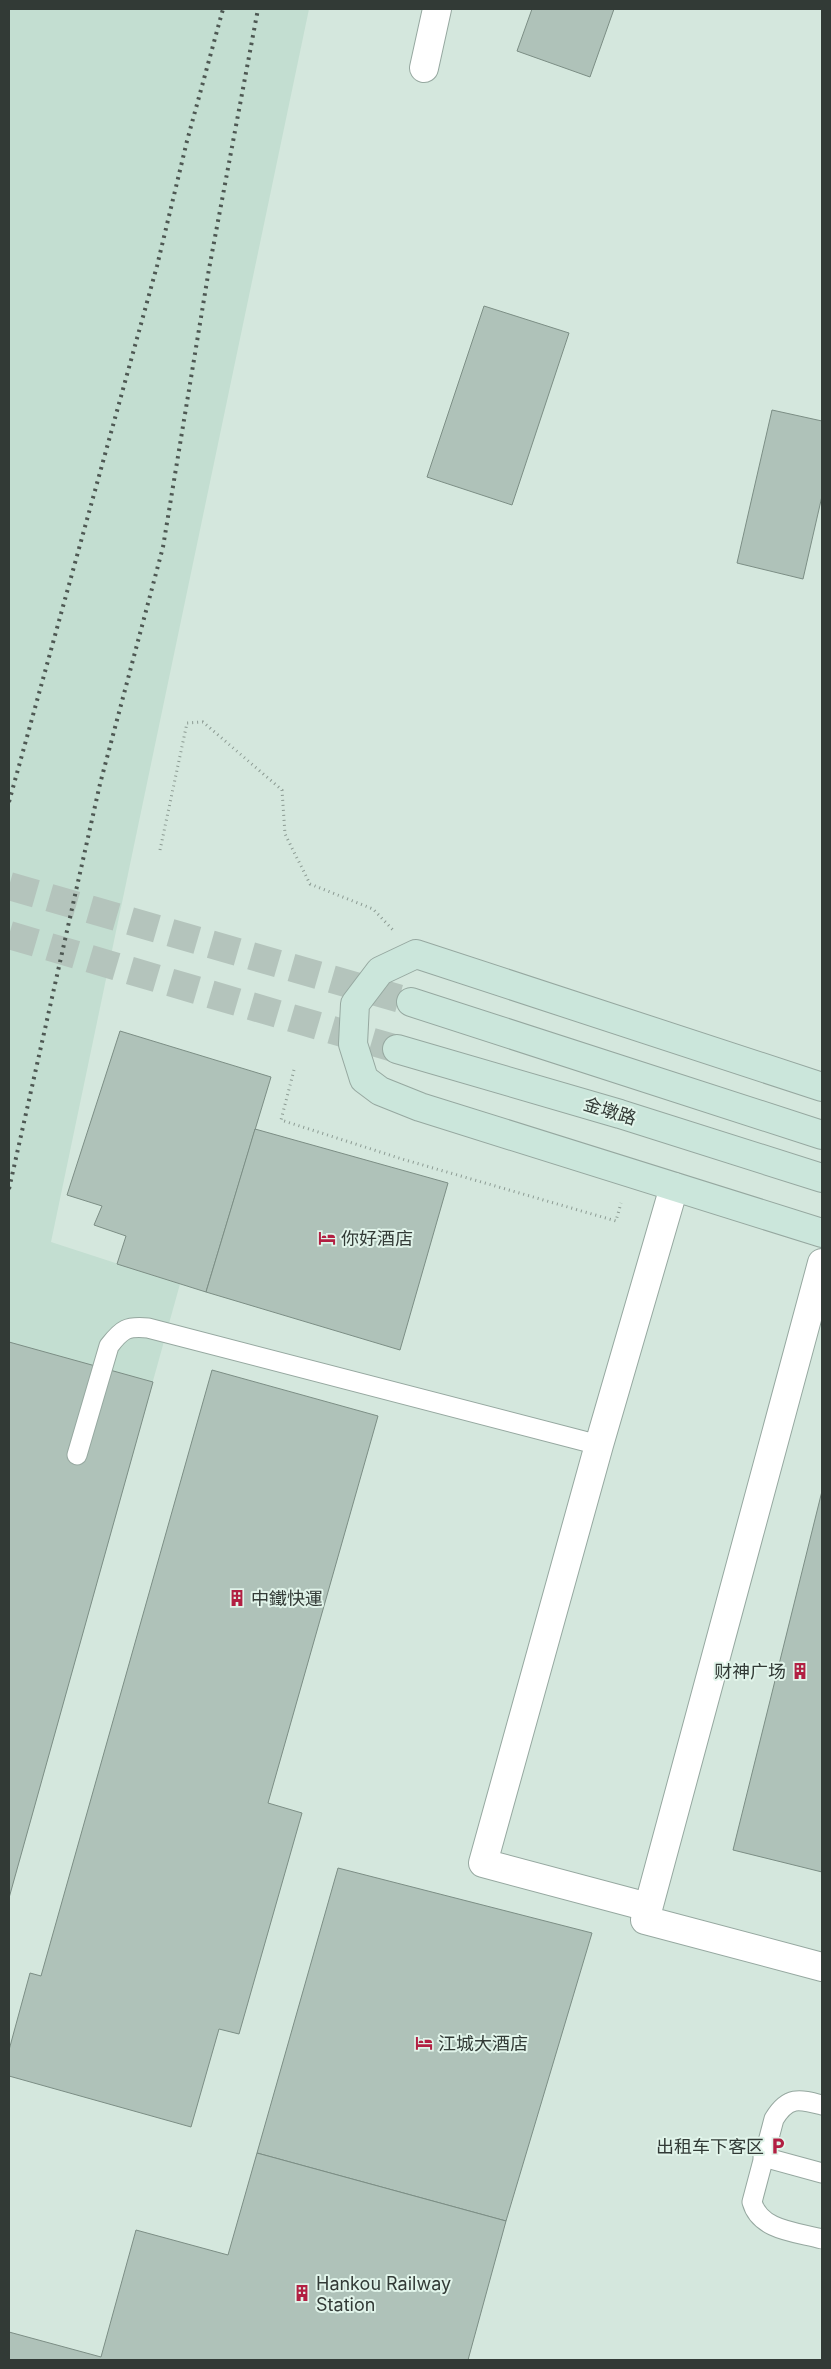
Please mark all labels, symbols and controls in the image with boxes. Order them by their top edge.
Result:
street label: 金墩路 [581,1093,639,1129]
hotel icon: 你好酒店 [317,1228,337,1248]
place label: 你好酒店 [341,1228,413,1249]
building icon: 中鐵快運 [227,1588,247,1608]
place label: 中鐵快運 [251,1588,323,1609]
place label: 财神广场 [714,1661,786,1682]
building icon: 财神广场 [790,1661,810,1681]
hotel icon: 江城大酒店 [414,2033,434,2053]
place label: 江城大酒店 [438,2033,528,2054]
place label: 出租车下客区 [656,2136,764,2157]
parking icon: 出租车下客区 [768,2136,788,2156]
place label: Hankou Railway Station [316,2273,451,2315]
building icon: Hankou Railway Station [292,2283,312,2303]

